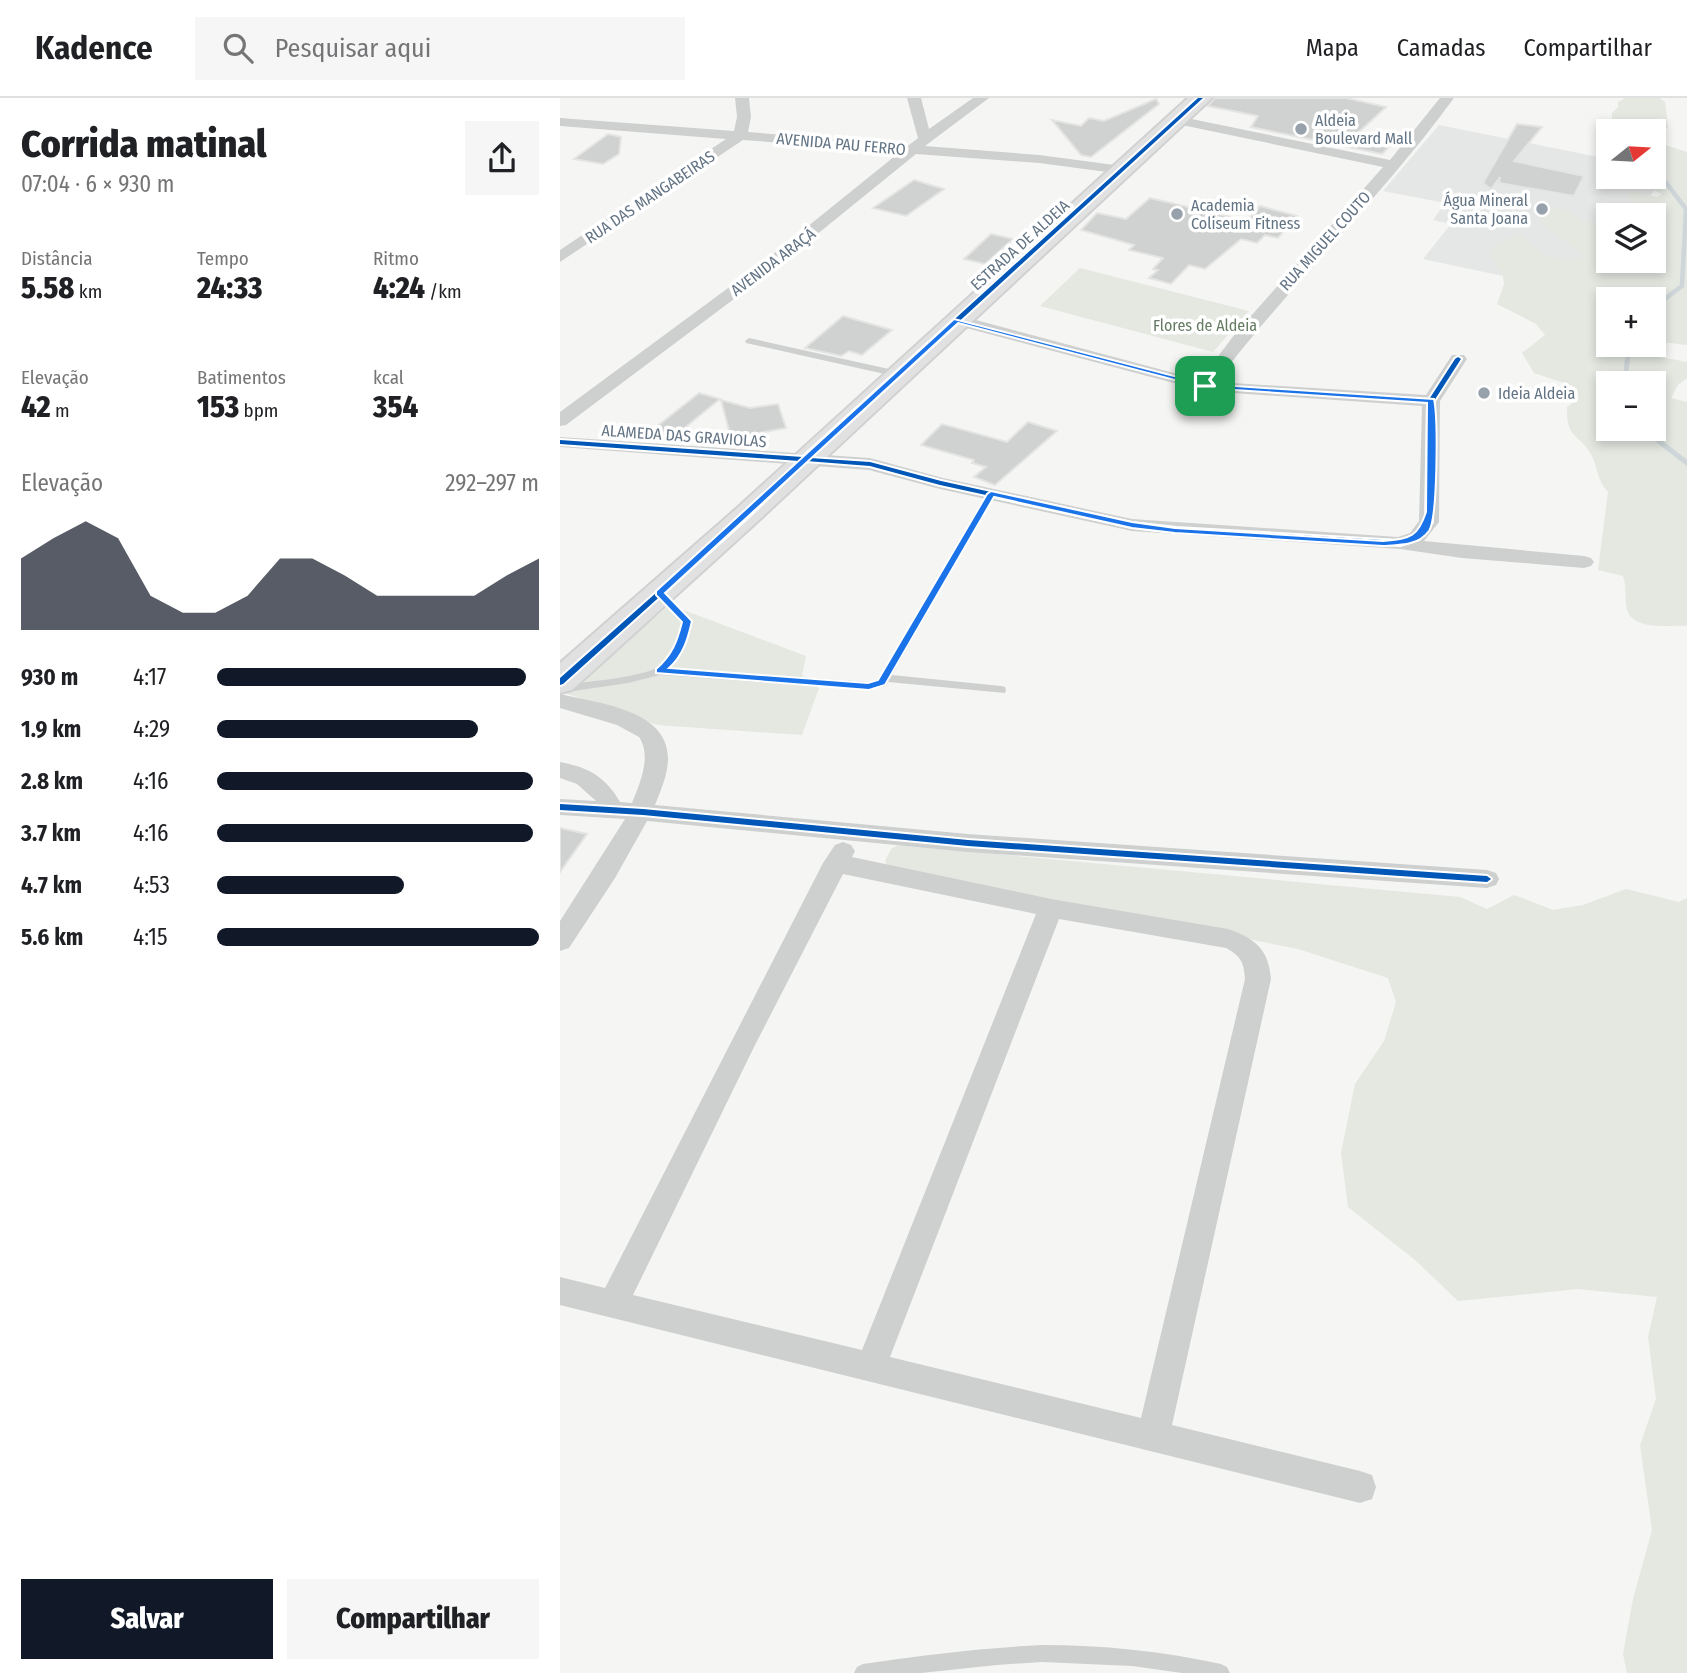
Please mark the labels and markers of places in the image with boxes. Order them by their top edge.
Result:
place label: Aldeia Boulevard Mall [1315,111,1412,148]
marker: Aldeia Boulevard Mall [1293,121,1309,137]
place label: Água Mineral Santa Joana [1444,191,1528,228]
place label: Academia Coliseum Fitness [1191,196,1300,233]
marker: Água Mineral Santa Joana [1534,201,1550,217]
marker: Academia Coliseum Fitness [1169,206,1185,222]
pin [1175,356,1235,416]
place label: Ideia Aldeia [1498,384,1575,403]
marker: Ideia Aldeia [1476,385,1492,401]

